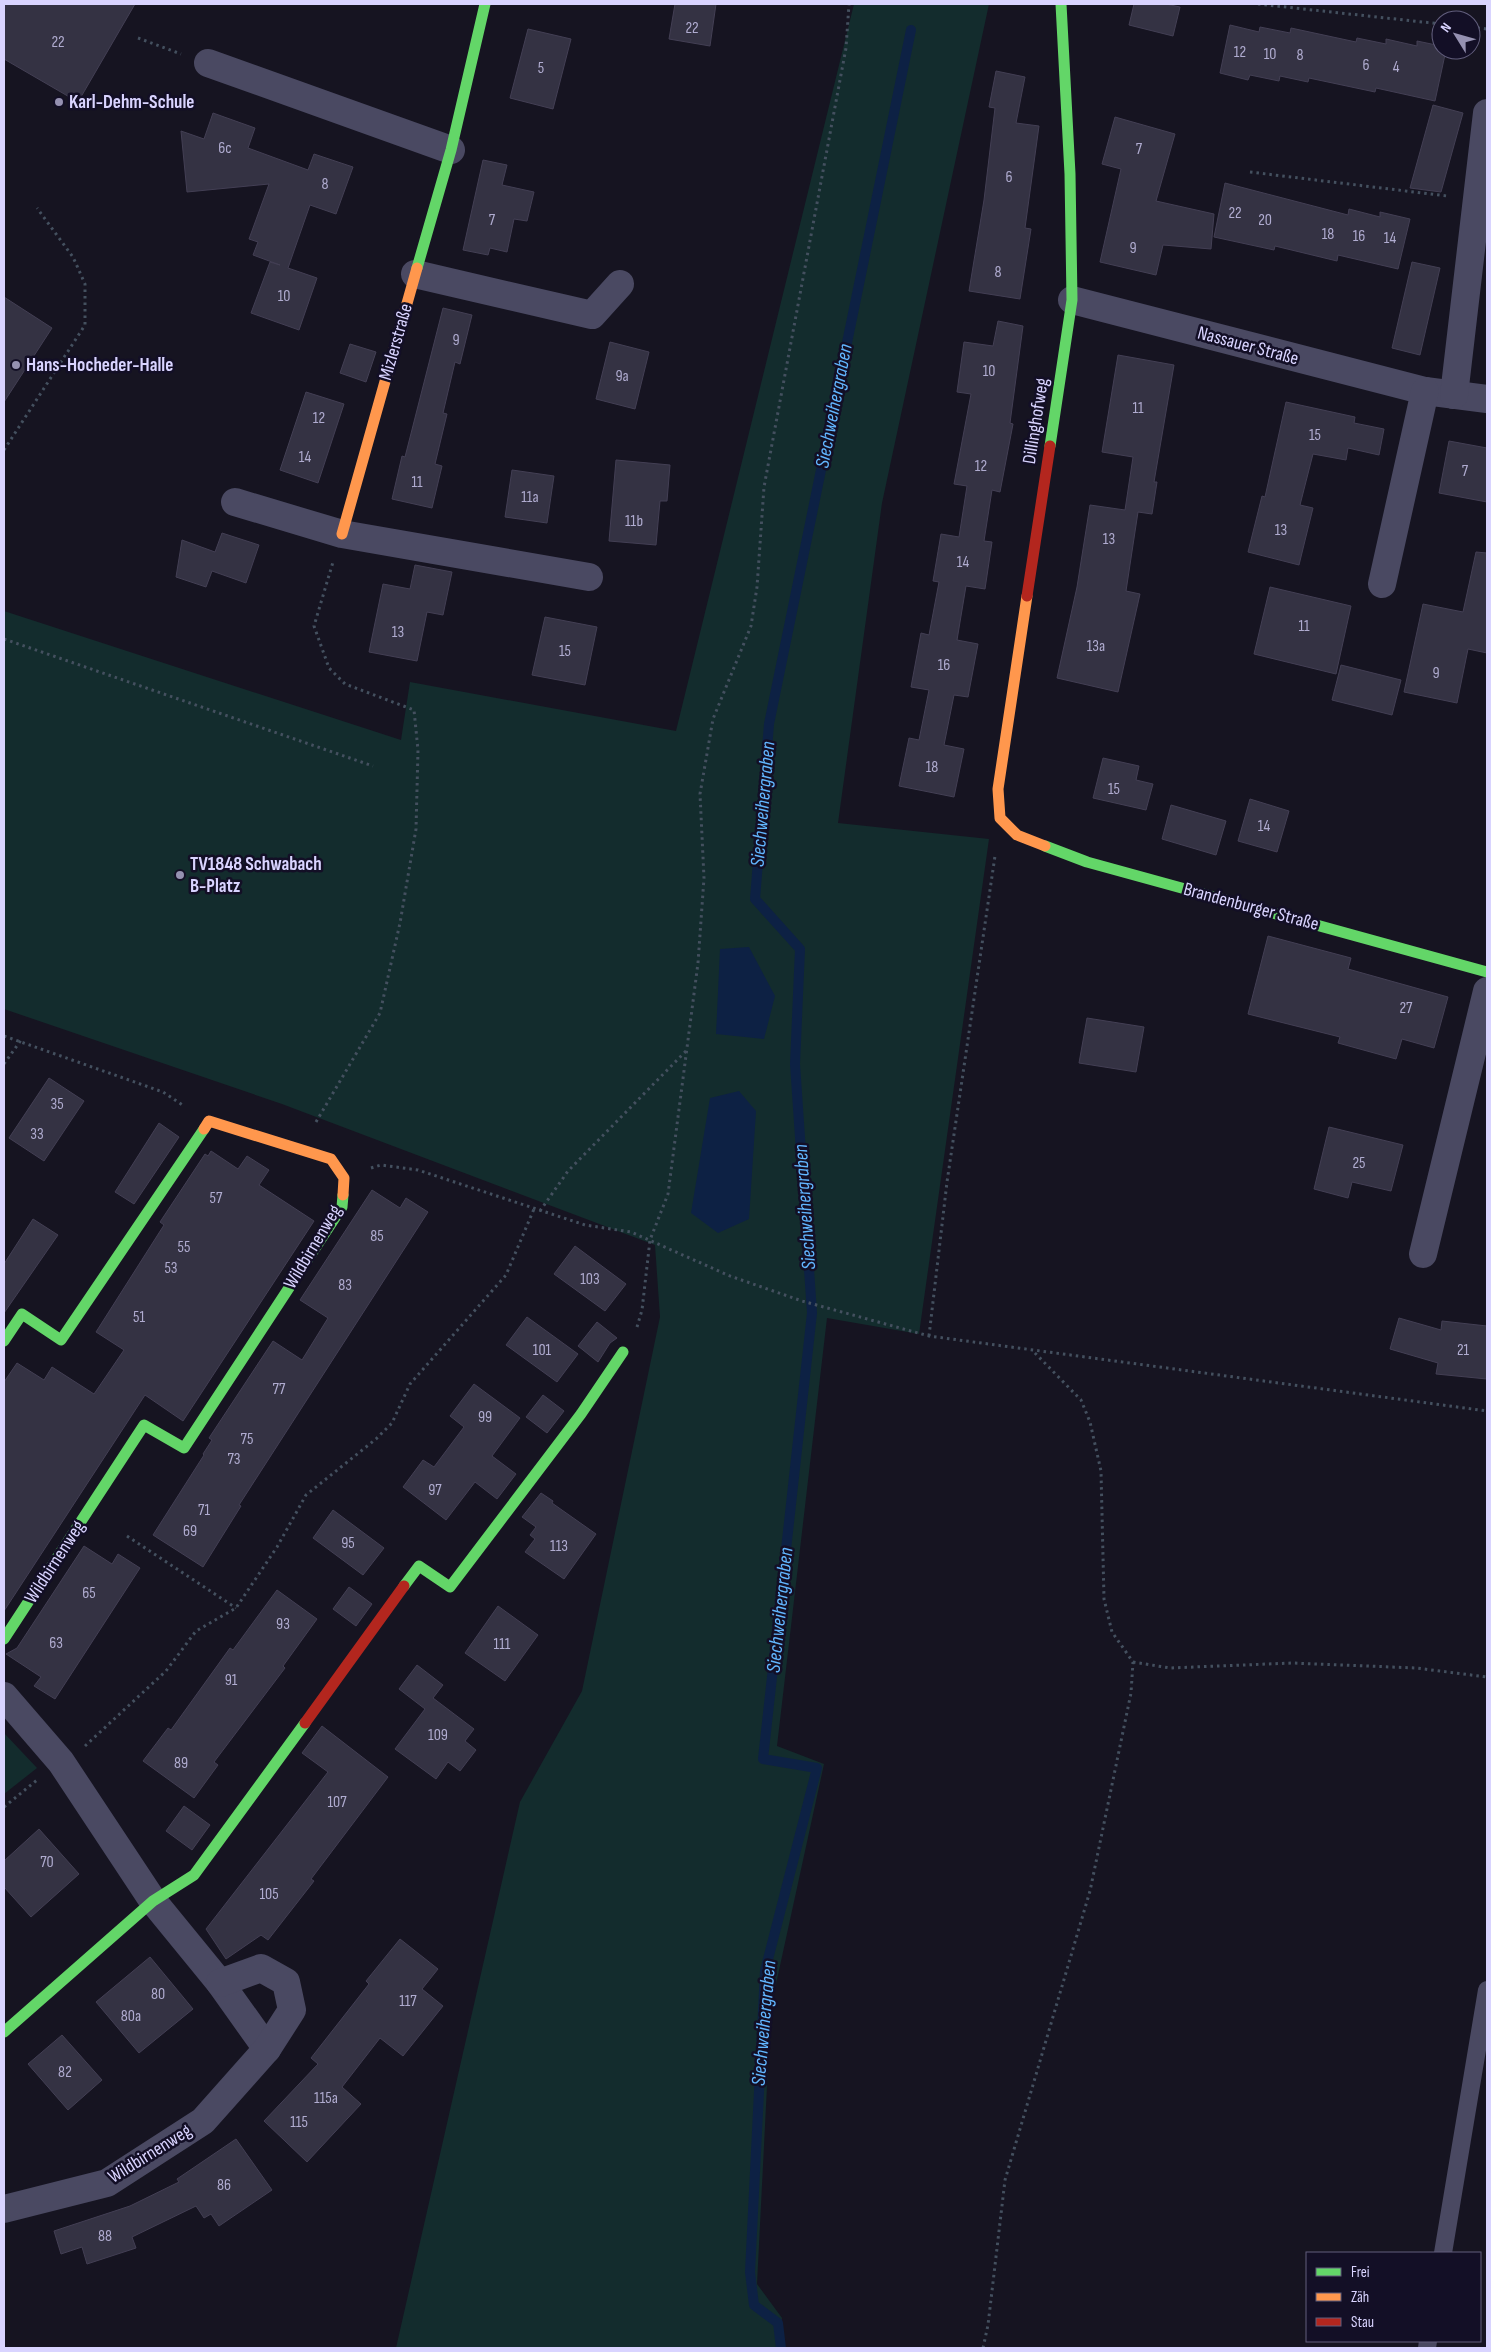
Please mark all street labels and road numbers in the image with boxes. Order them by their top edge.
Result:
street label: Mizlerstraße [374,301,418,383]
street label: Nassauer Straße [1195,321,1301,371]
street label: Dillinghofweg [1018,376,1054,466]
street label: Brandenburger Straße [1181,878,1321,936]
street label: Wildbirnenweg [279,1200,347,1293]
street label: Wildbirnenweg [20,1516,90,1608]
street label: Wildbirnenweg [104,2119,196,2189]

